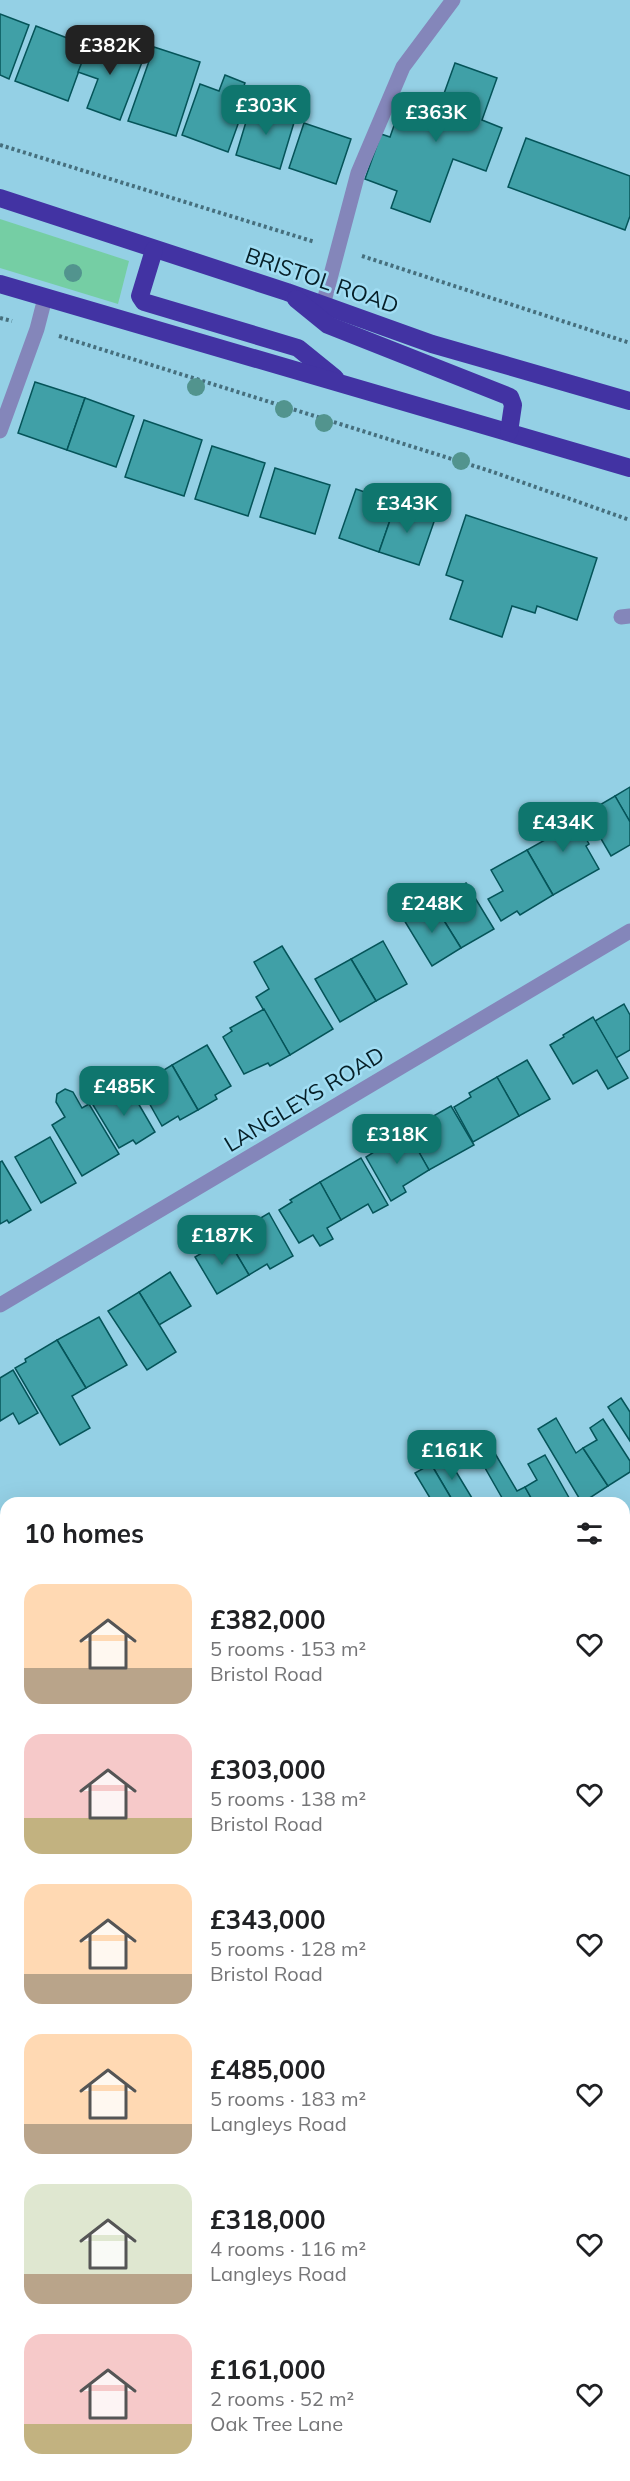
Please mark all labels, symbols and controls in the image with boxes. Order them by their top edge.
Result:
pin: £382K [68,25,152,76]
text: £382K [79,32,141,57]
pin: £303K [224,85,308,136]
text: £303K [235,92,297,117]
pin: £363K [394,92,478,143]
text: £363K [405,99,467,124]
street label: BRISTOL ROAD [241,241,403,319]
pin: £343K [365,483,449,534]
text: £343K [376,490,438,515]
pin: £434K [521,802,605,853]
text: £434K [532,809,594,834]
pin: £248K [390,883,474,934]
text: £248K [401,890,463,915]
street label: LANGLEYS ROAD [219,1040,389,1158]
pin: £485K [82,1066,166,1117]
text: £485K [93,1073,155,1098]
pin: £318K [355,1114,439,1165]
text: £318K [366,1121,428,1146]
pin: £187K [180,1215,264,1266]
text: £187K [191,1222,253,1247]
pin: £161K [410,1430,494,1481]
text: £161K [421,1437,483,1462]
text: 10 homes [24,1517,144,1550]
icon: filters [573,1517,606,1550]
text: £382,000 [210,1603,326,1636]
icon: home [72,1608,144,1680]
icon: heart [573,1628,606,1661]
text: 5 rooms · 153 m² [210,1636,366,1661]
text: Bristol Road [210,1661,323,1686]
text: £303,000 [210,1753,326,1786]
icon: home [72,1758,144,1830]
icon: heart [573,1778,606,1811]
text: 5 rooms · 138 m² [210,1786,366,1811]
text: Bristol Road [210,1811,323,1836]
text: £343,000 [210,1903,326,1936]
icon: home [72,1908,144,1980]
icon: heart [573,1928,606,1961]
text: 5 rooms · 128 m² [210,1936,366,1961]
text: Bristol Road [210,1961,323,1986]
text: £485,000 [210,2053,326,2086]
icon: home [72,2058,144,2130]
icon: heart [573,2078,606,2111]
text: 5 rooms · 183 m² [210,2086,366,2111]
text: Langleys Road [210,2111,347,2136]
text: £318,000 [210,2203,326,2236]
icon: home [72,2208,144,2280]
icon: heart [573,2228,606,2261]
text: 4 rooms · 116 m² [210,2236,366,2261]
text: Langleys Road [210,2261,347,2286]
text: £161,000 [210,2353,326,2386]
icon: home [72,2358,144,2430]
icon: heart [573,2378,606,2411]
text: 2 rooms · 52 m² [210,2386,354,2411]
text: Oak Tree Lane [210,2411,343,2436]

